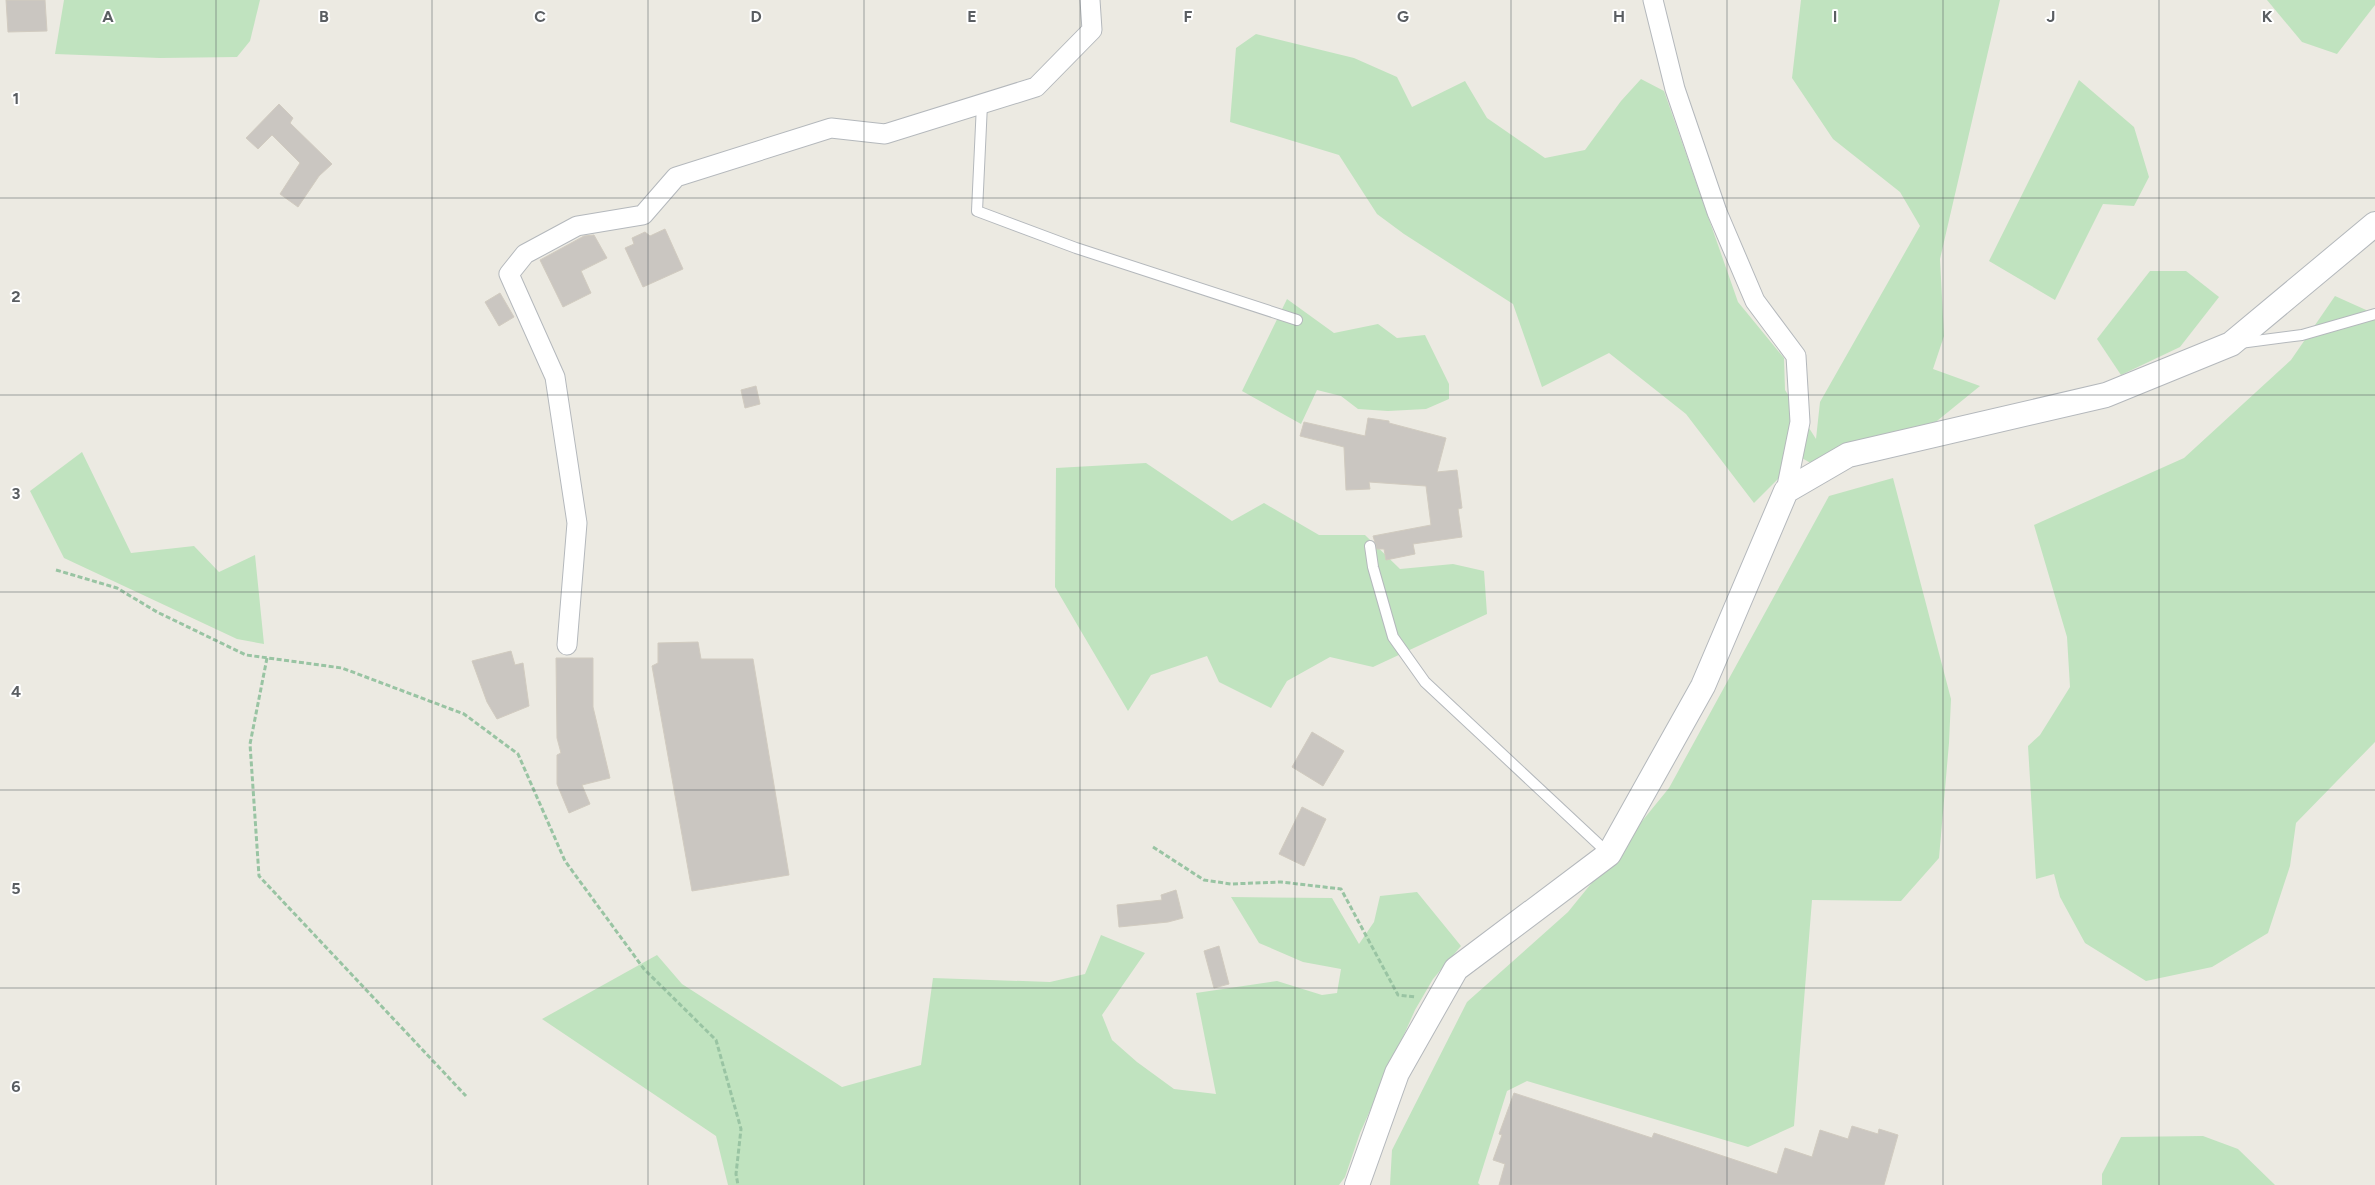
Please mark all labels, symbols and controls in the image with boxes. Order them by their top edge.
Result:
text: A [102,7,114,26]
text: B [319,7,329,26]
text: C [534,7,546,26]
text: D [750,7,762,26]
text: E [967,7,977,26]
text: F [1184,7,1193,26]
text: G [1397,7,1409,26]
text: H [1613,7,1625,26]
text: I [1833,7,1837,26]
text: J [2047,7,2055,26]
text: K [2262,7,2273,26]
text: 1 [13,89,19,108]
text: 2 [11,287,21,306]
text: 3 [12,484,21,503]
text: 4 [11,682,21,701]
text: 5 [11,879,21,898]
text: 6 [11,1077,21,1096]

